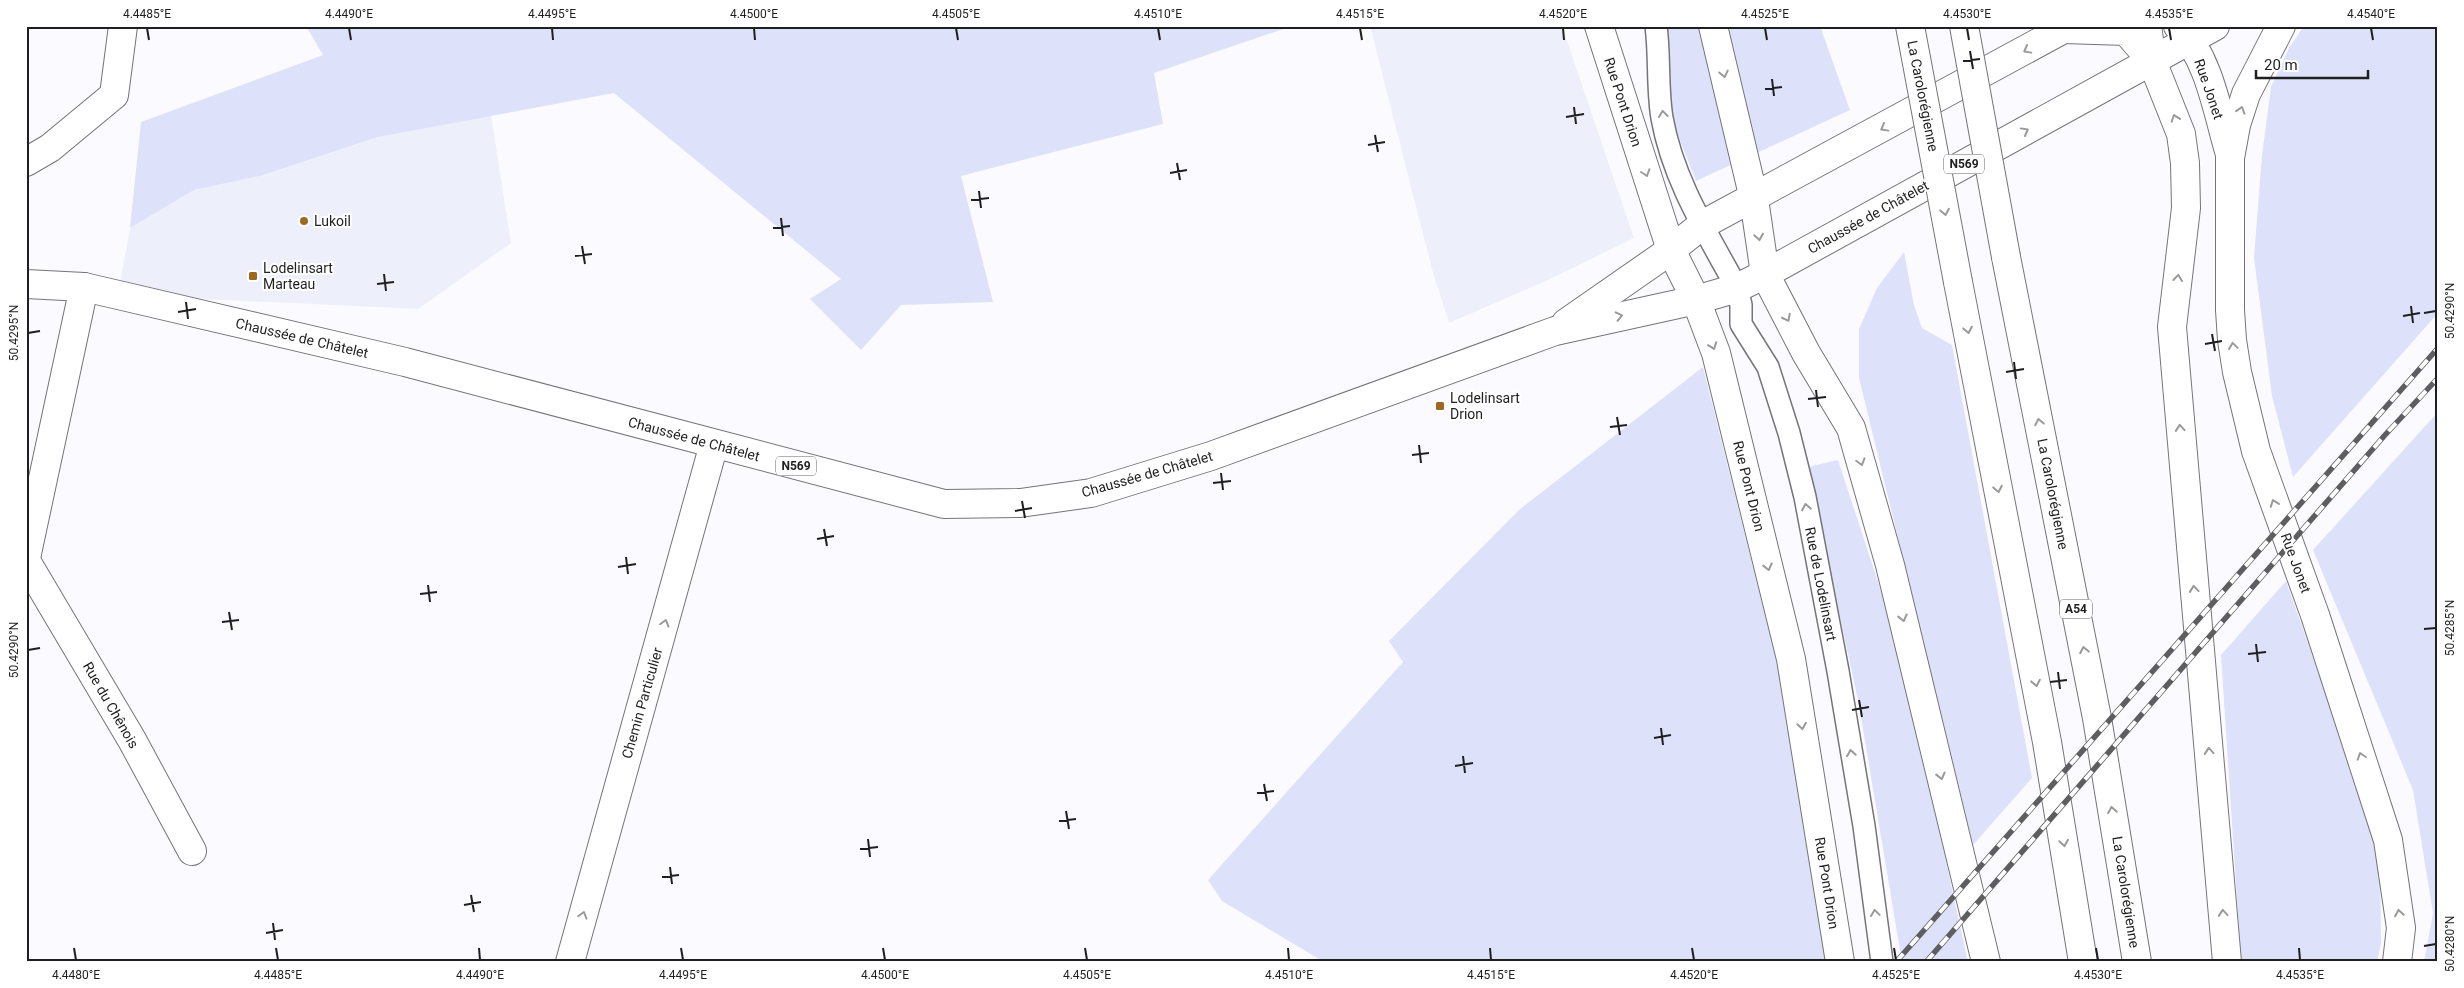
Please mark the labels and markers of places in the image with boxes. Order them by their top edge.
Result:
place label: Lukoil [314,213,351,229]
marker: Lukoil [298,215,310,227]
place label: Lodelinsart Marteau [263,260,333,292]
marker: Lodelinsart Marteau [247,270,259,282]
place label: Lodelinsart Drion [1450,390,1520,422]
marker: Lodelinsart Drion [1434,400,1446,412]

